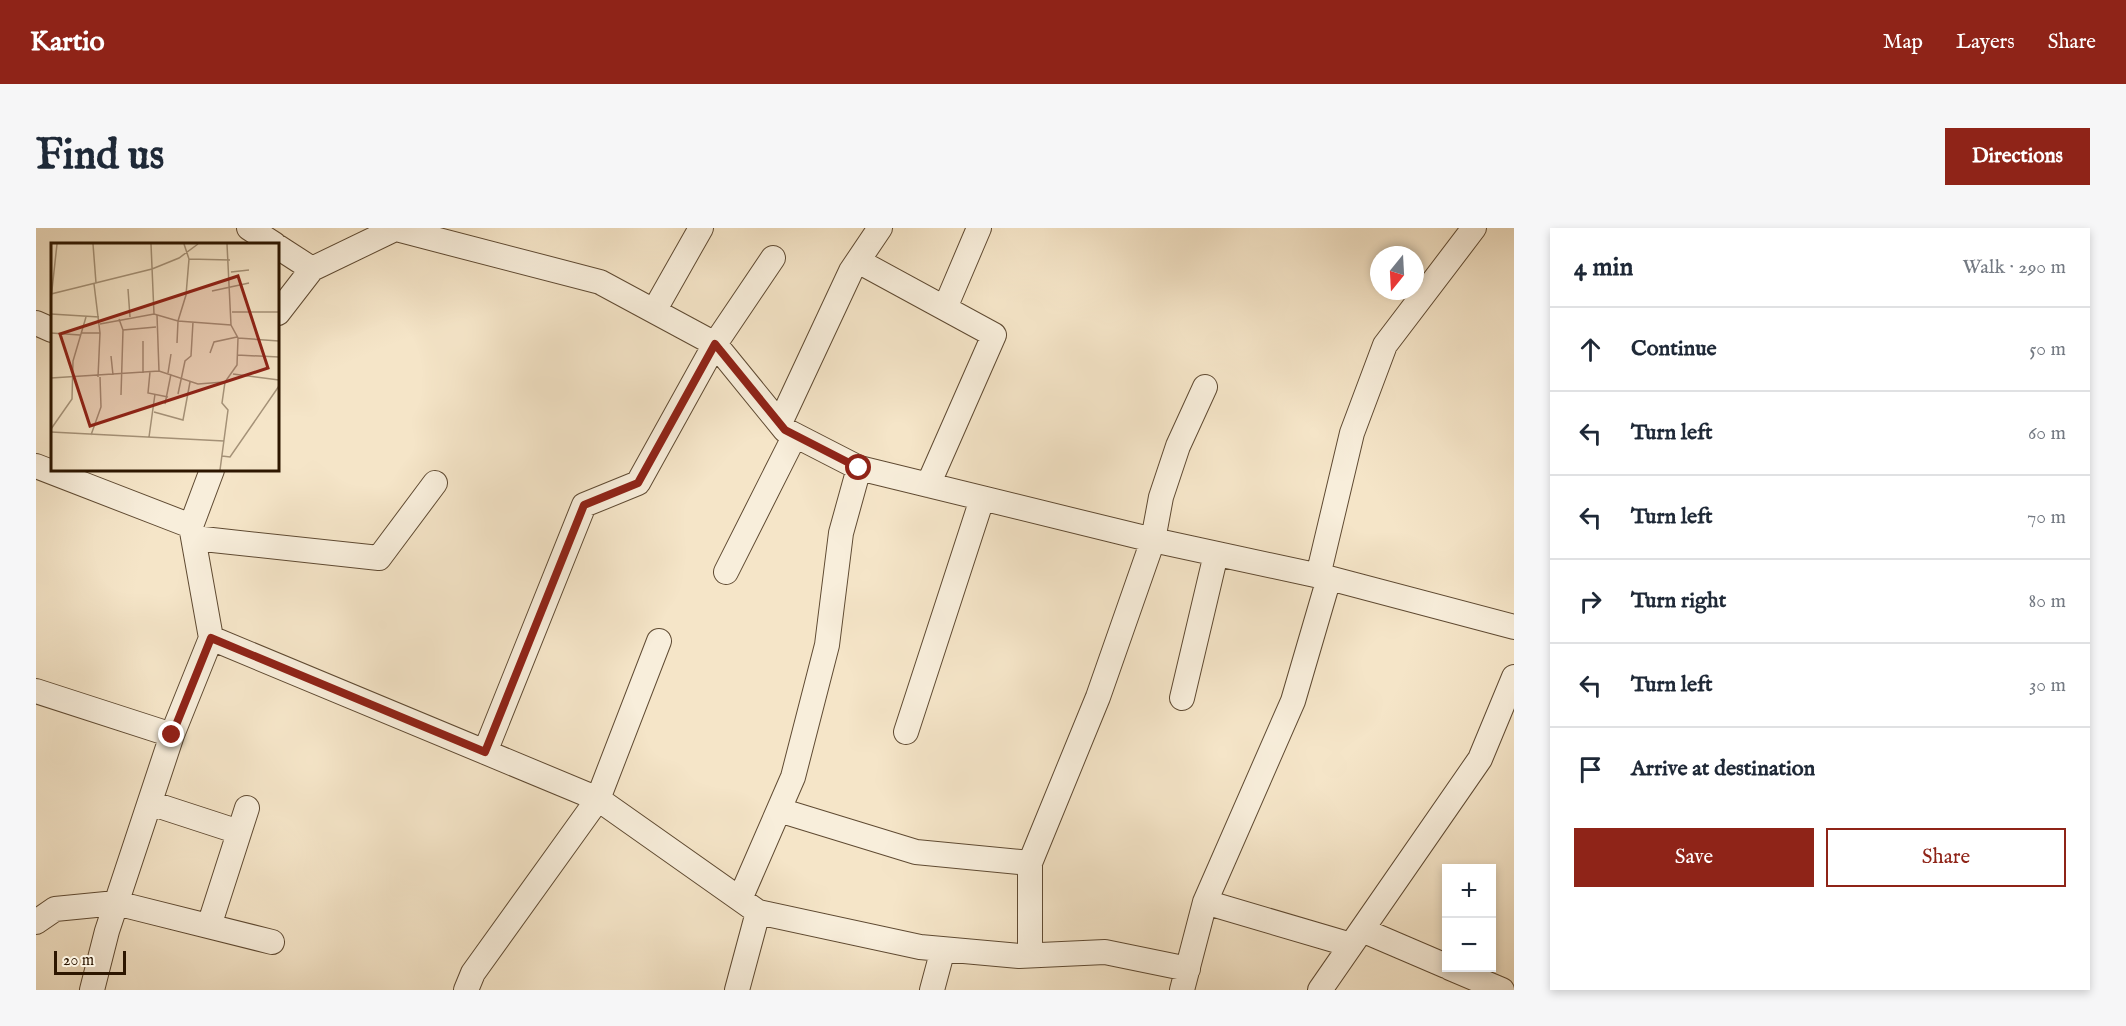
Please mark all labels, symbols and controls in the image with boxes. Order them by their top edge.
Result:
text: Kartio [30,25,105,60]
text: Map [1883,29,1923,56]
text: Layers [1956,29,2015,56]
text: Share [2048,29,2096,56]
button: Directions [1945,128,2090,185]
text: Find us [36,130,164,183]
inset map [51,243,279,471]
north arrow [1370,246,1424,300]
text: 4 min [1574,251,1633,284]
text: Walk · 290 m [1962,255,2066,280]
icon: ahead [1574,333,1607,366]
text: Continue [1631,335,1717,363]
text: 50 m [2029,337,2066,362]
icon: left [1574,417,1607,450]
text: Turn left [1631,419,1713,447]
text: 60 m [2028,421,2066,446]
route start [845,454,871,480]
icon: left [1574,501,1607,534]
text: Turn left [1631,503,1713,531]
text: 70 m [2027,505,2066,530]
icon: right [1574,585,1607,618]
text: Turn right [1631,587,1726,615]
text: 80 m [2029,589,2066,614]
icon: left [1574,669,1607,702]
text: Turn left [1631,671,1713,699]
text: 30 m [2029,673,2066,698]
route end [158,721,184,747]
icon: arrive [1574,753,1607,786]
text: Arrive at destination [1631,755,1815,783]
button: Save [1574,828,1814,887]
button: Share [1826,828,2066,887]
map controls [1442,864,1496,972]
button: + [1442,864,1496,918]
button: − [1442,918,1496,972]
scale bar [54,948,126,976]
text: 20 m [63,951,94,971]

